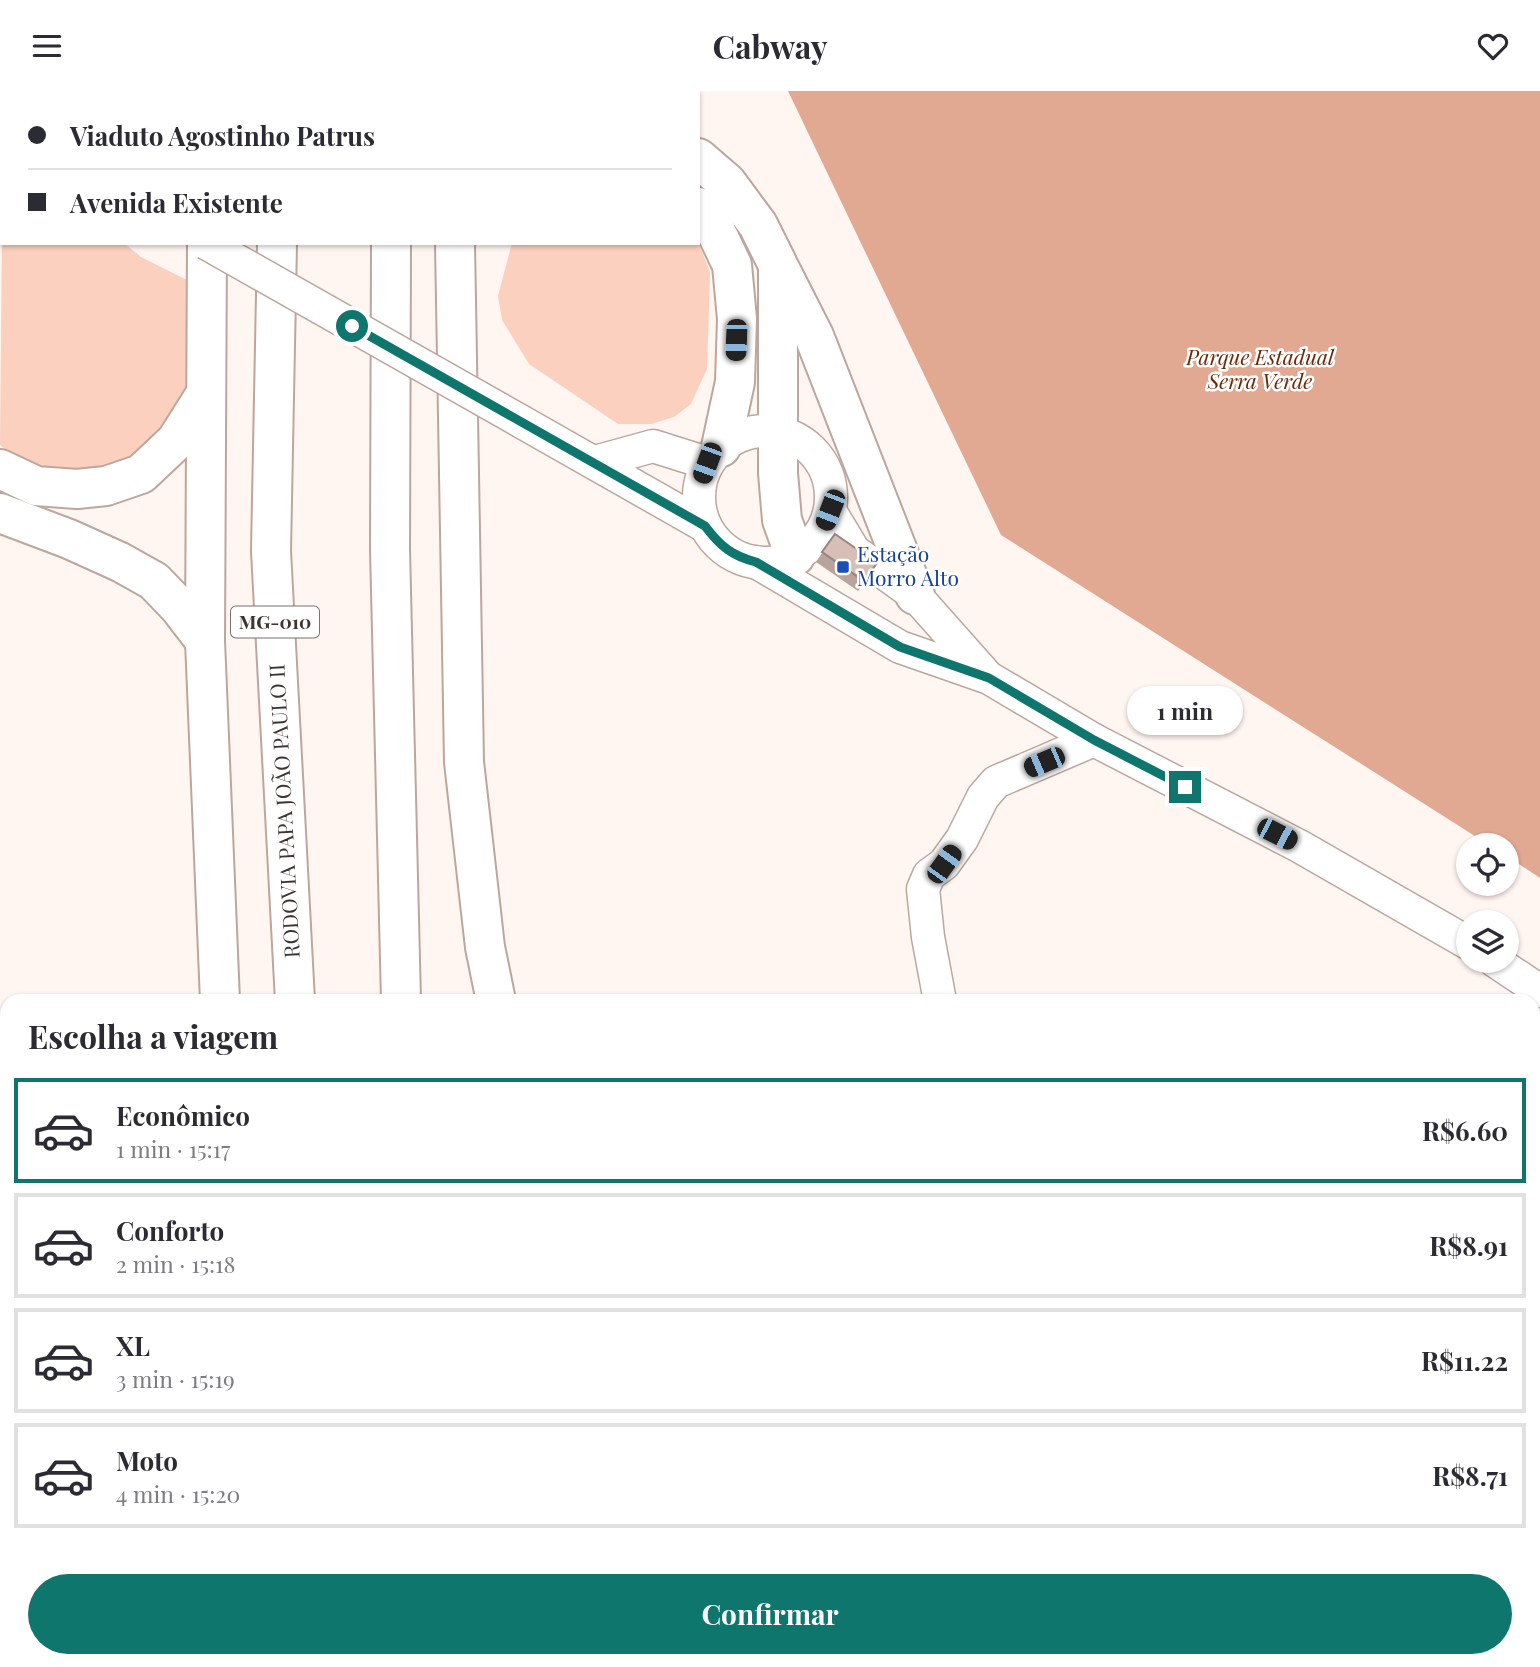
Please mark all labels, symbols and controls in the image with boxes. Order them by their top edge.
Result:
text: Cabway [712,24,828,67]
icon: menu [28,27,66,65]
icon: heart [1474,27,1512,65]
text: Viaduto Agostinho Patrus [70,118,375,153]
text: Avenida Existente [70,185,283,220]
route start [336,310,368,342]
car [725,319,748,361]
park label: Parque Estadual Serra Verde [1185,342,1335,394]
car [690,440,725,486]
car [813,487,848,533]
place label: Estação Morro Alto [857,539,959,591]
marker: Estação Morro Alto [835,559,851,575]
road number: MG-010 [231,607,319,637]
street label: RODOVIA PAPA JOÃO PAULO II [261,663,305,959]
callout: 1 min [1127,685,1243,735]
text: 1 min [1157,695,1213,726]
car [1021,744,1068,780]
route end [1169,771,1201,803]
car [1254,815,1301,853]
map controls [1456,833,1519,973]
button: locate [1456,833,1519,896]
car [924,841,965,887]
button: layers [1456,910,1519,973]
text: Escolha a viagem [28,1014,278,1057]
text: Econômico [116,1098,250,1133]
icon: car [32,1099,95,1162]
text: R$6.60 [1422,1113,1508,1148]
text: 1 min · 15:17 [116,1133,230,1164]
text: Conforto [116,1213,224,1248]
icon: car [32,1214,95,1277]
text: R$8.91 [1429,1228,1508,1263]
text: 2 min · 15:18 [116,1248,236,1279]
text: XL [116,1328,150,1363]
icon: car [32,1329,95,1392]
text: R$11.22 [1421,1343,1508,1378]
text: 3 min · 15:19 [116,1363,235,1394]
text: Moto [116,1443,178,1478]
icon: car [32,1444,95,1507]
text: R$8.71 [1432,1458,1508,1493]
text: 4 min · 15:20 [116,1478,240,1509]
button: Confirmar [28,1574,1512,1654]

